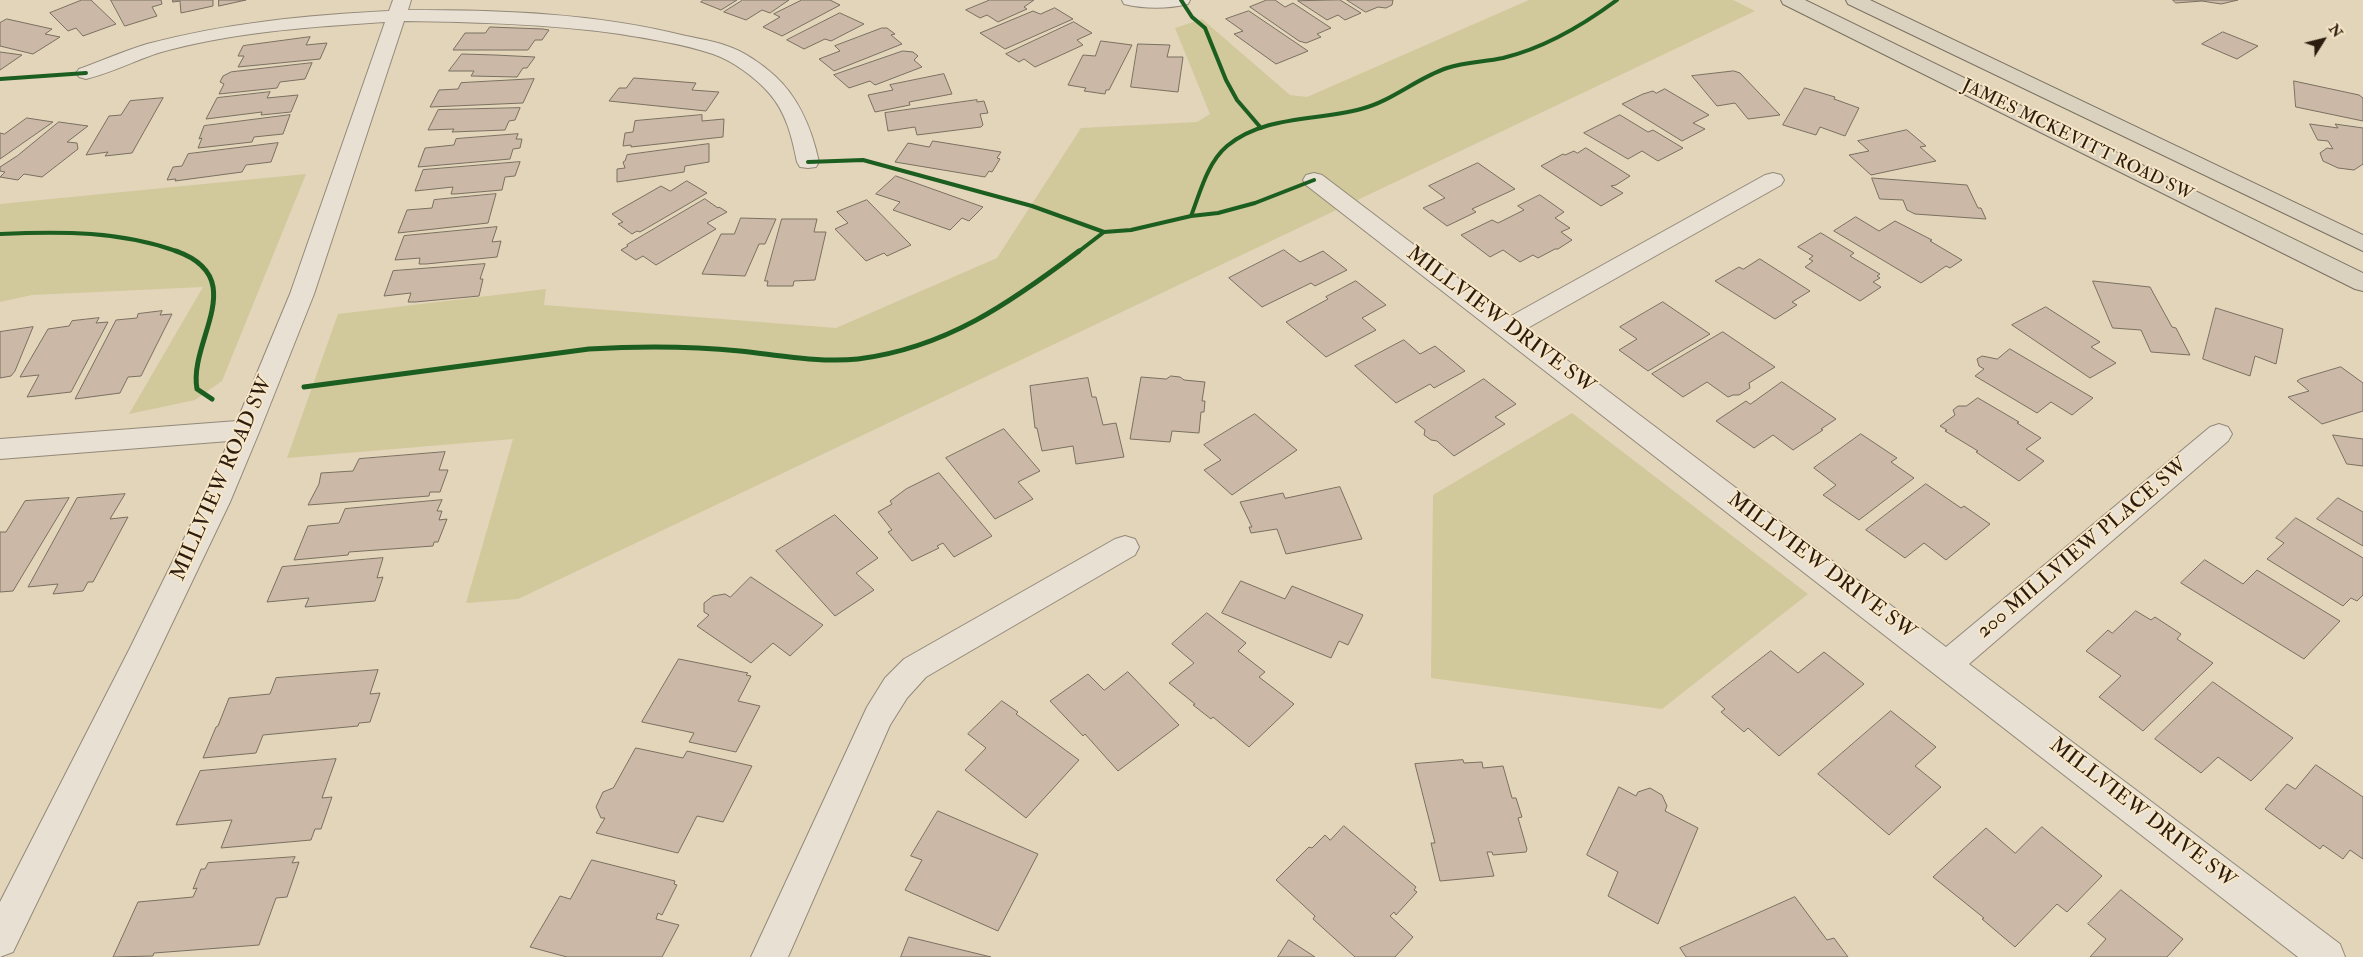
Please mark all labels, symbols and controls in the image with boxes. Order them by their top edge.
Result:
north arrow [2298,15,2348,65]
text: N [2325,21,2346,41]
street label: JAMES MCKEVITT ROAD SW [1958,75,2196,207]
street label: MILLVIEW DRIVE SW [1401,242,1599,400]
street label: MILLVIEW ROAD SW [167,373,279,585]
street label: 200 MILLVIEW PLACE SW [1973,453,2193,645]
street label: MILLVIEW DRIVE SW [1722,488,1920,646]
street label: MILLVIEW DRIVE SW [2044,733,2240,895]

